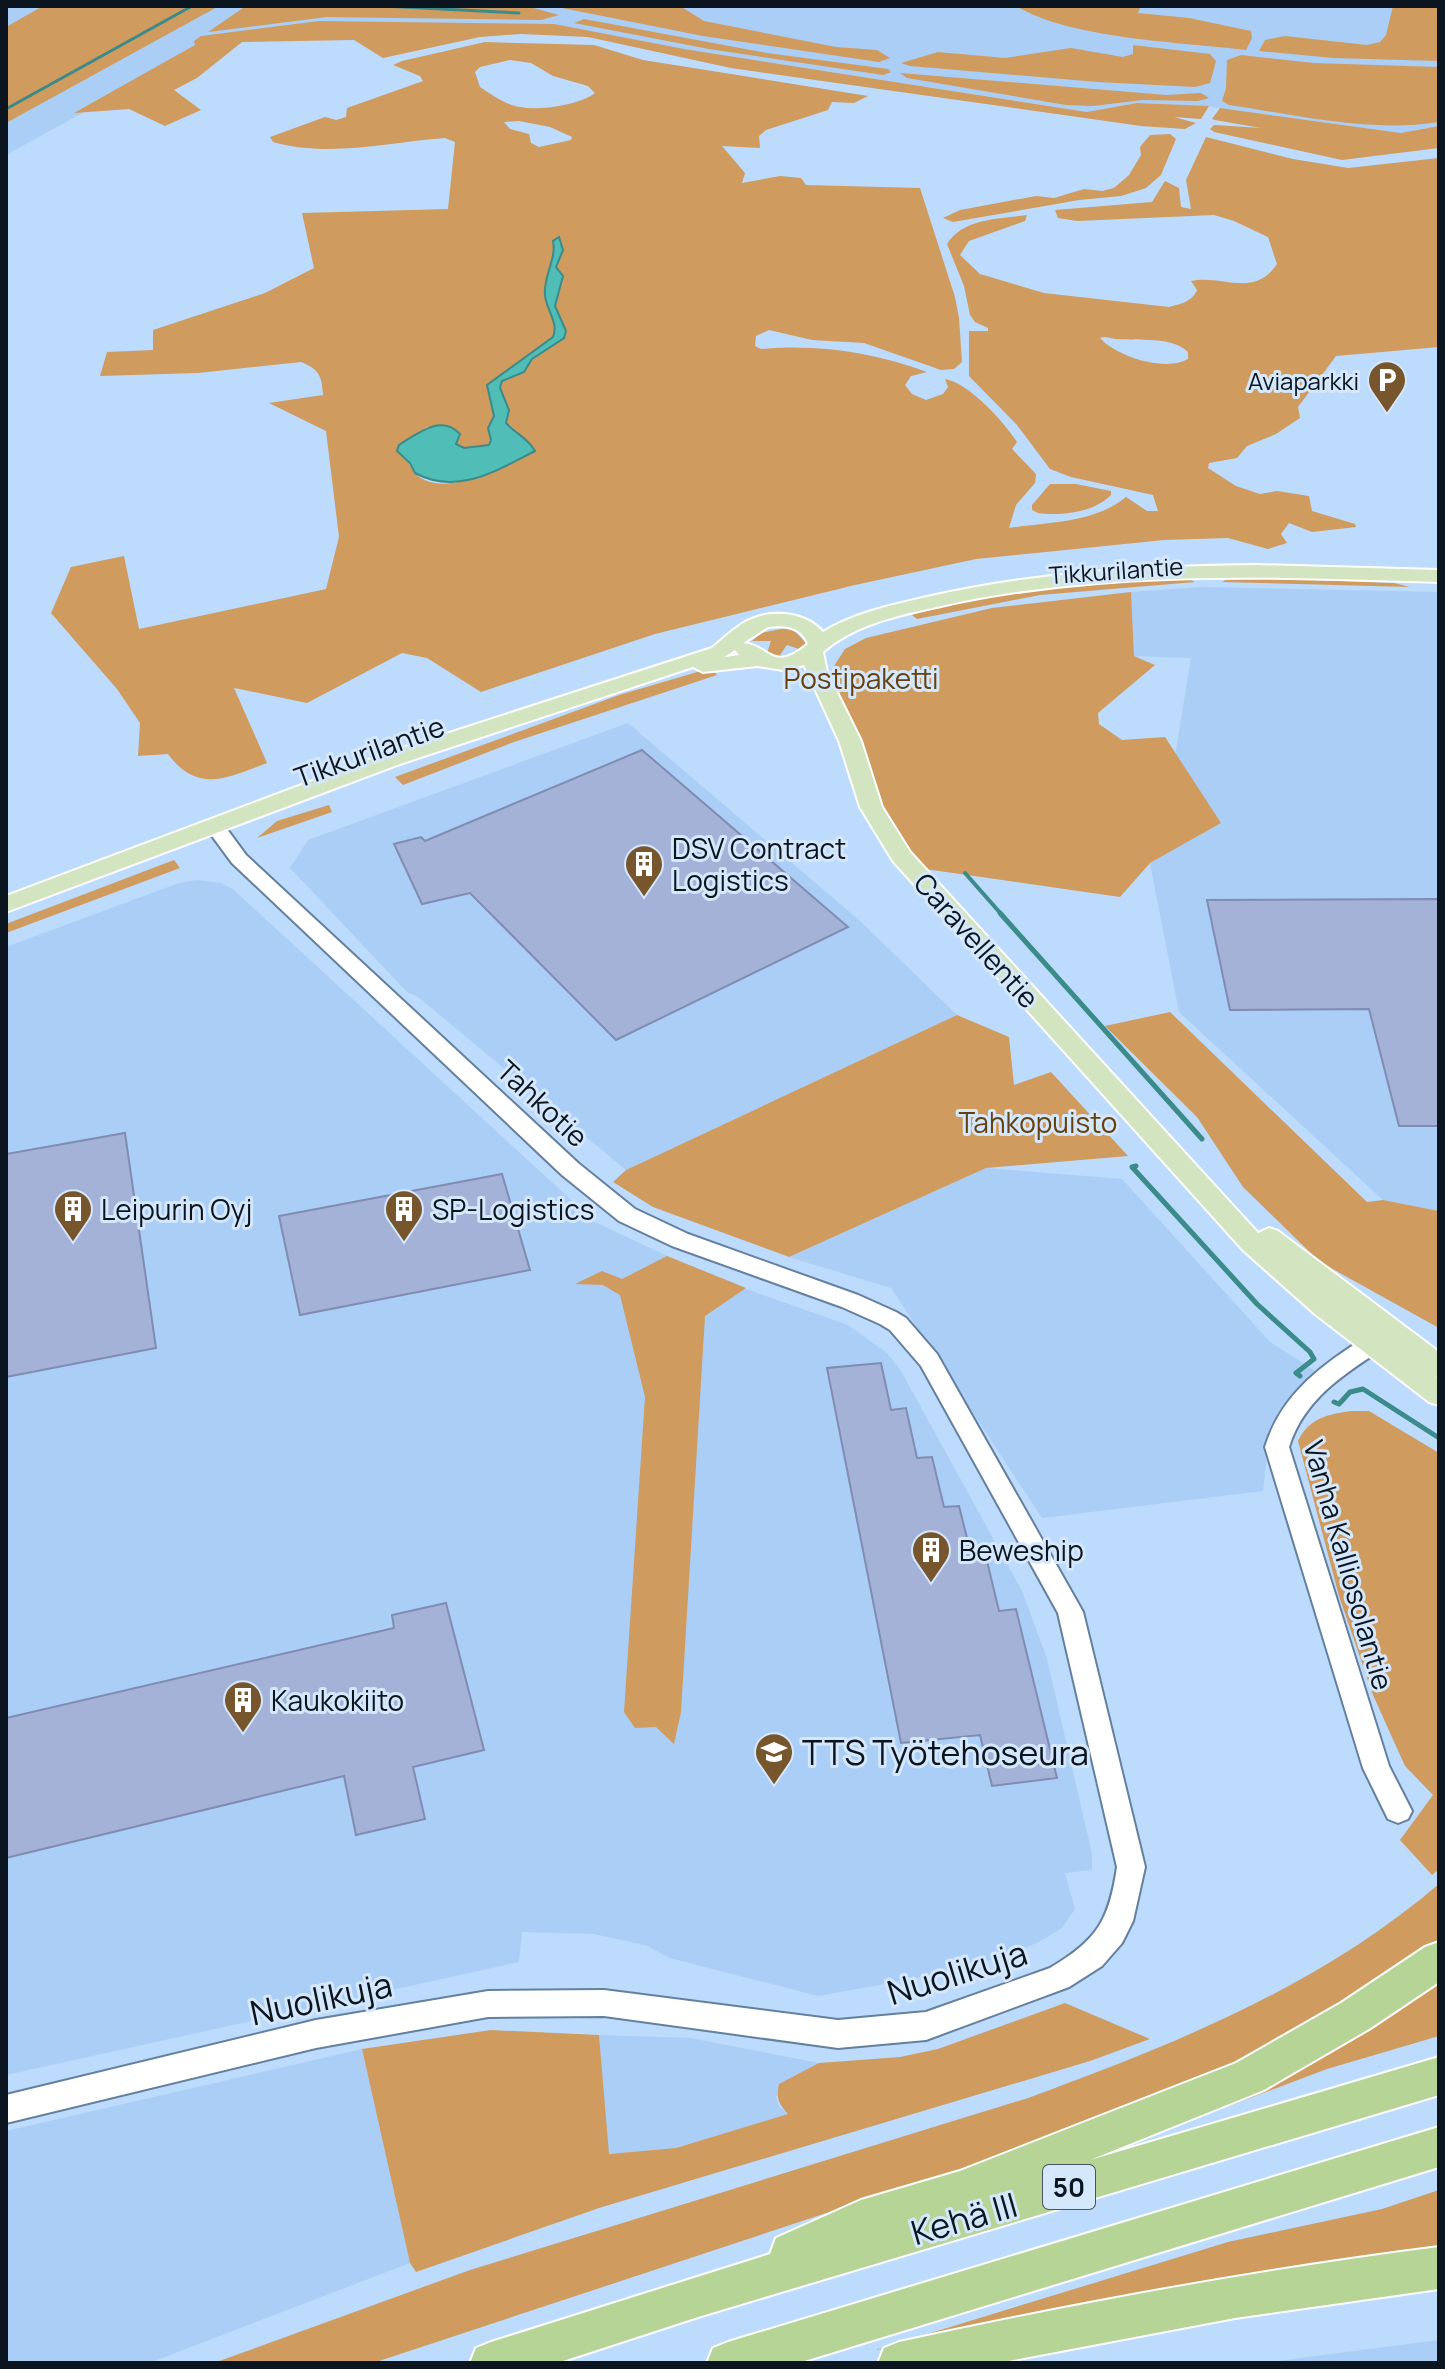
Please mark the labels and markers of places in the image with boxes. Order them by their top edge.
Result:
parking icon: Aviaparkki [1366,359,1408,414]
place label: Aviaparkki [1248,364,1359,397]
place label: DSV Contract Logistics [672,829,846,899]
building icon: DSV Contract Logistics [623,843,665,898]
building icon: Leipurin Oyj [52,1188,94,1243]
building icon: SP-Logistics [383,1188,425,1243]
place label: Leipurin Oyj [101,1190,252,1228]
place label: SP-Logistics [432,1190,595,1228]
building icon: Beweship [910,1529,952,1584]
place label: Beweship [959,1531,1084,1569]
building icon: Kaukokiito [222,1679,264,1734]
place label: Kaukokiito [271,1681,404,1719]
place label: TTS Työtehoseura [802,1729,1089,1775]
school or university icon: TTS Työtehoseura [753,1731,795,1786]

